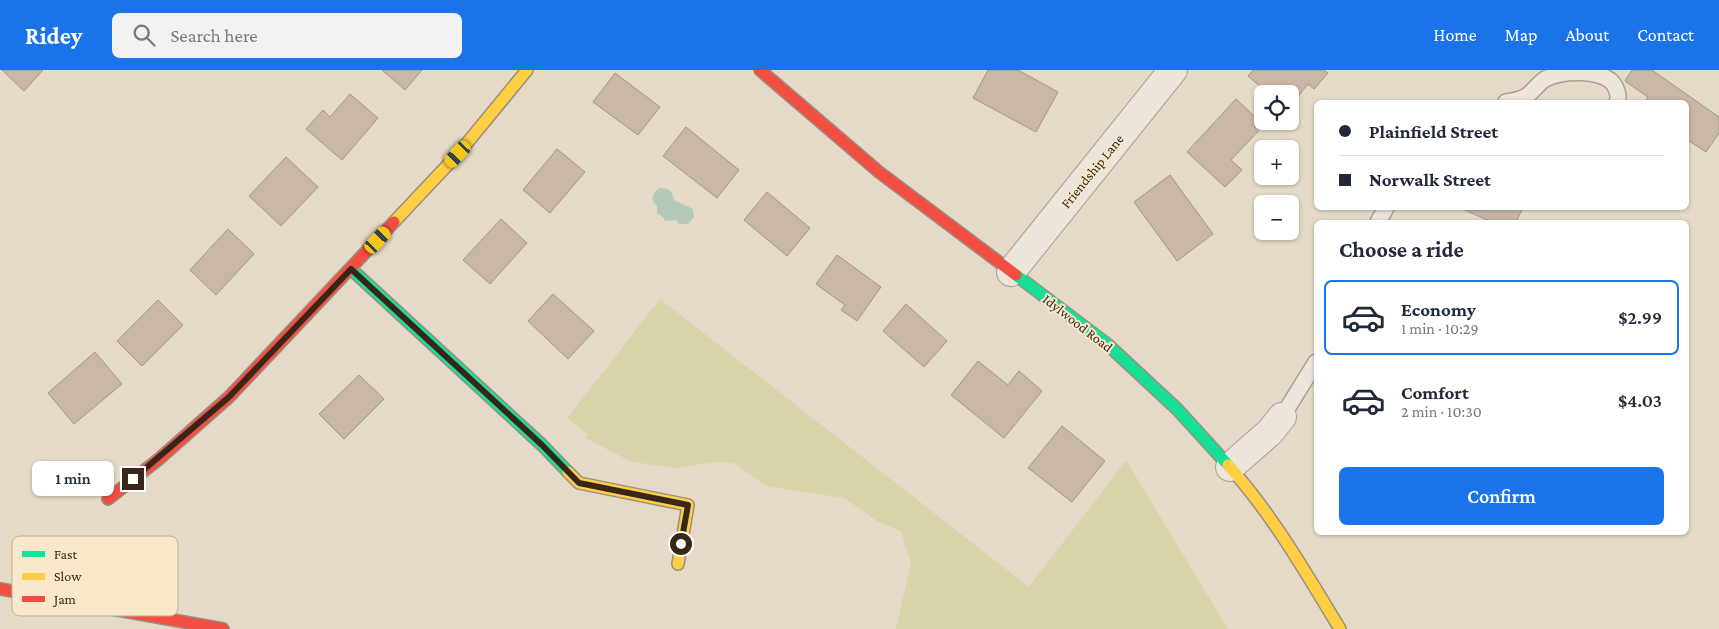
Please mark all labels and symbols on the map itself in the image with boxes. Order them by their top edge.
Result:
street label: Friendship Lane [1057,131,1127,211]
car [442,138,473,170]
car [362,224,393,256]
street label: Idylwood Road [1040,291,1117,356]
callout: 1 min [33,462,116,496]
route end [122,468,144,490]
route start [670,533,692,555]
legend [12,536,178,616]
text: Fast [54,546,78,562]
text: Slow [54,568,82,584]
text: Jam [52,591,76,607]

